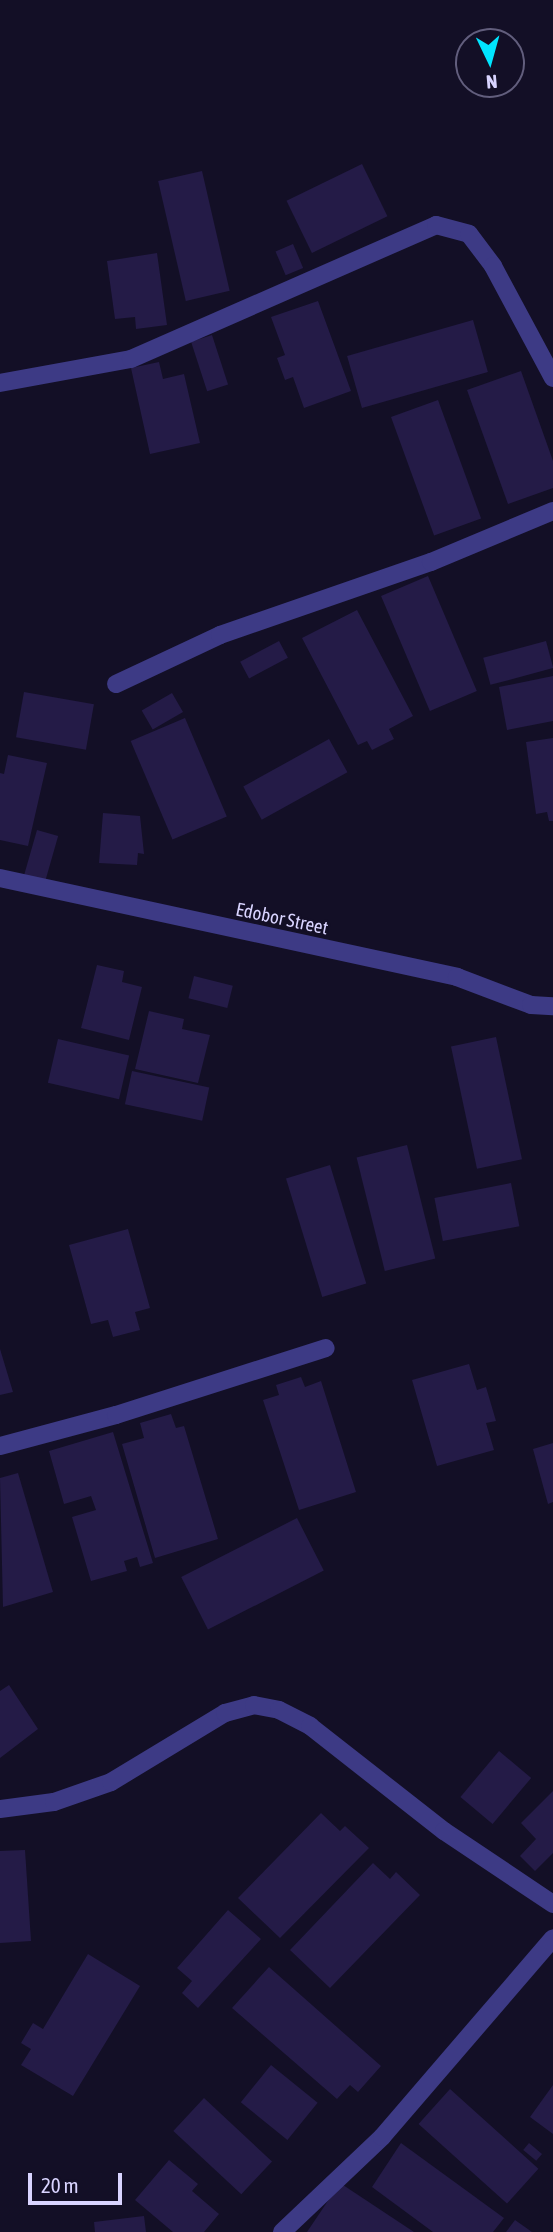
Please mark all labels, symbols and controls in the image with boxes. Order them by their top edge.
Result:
north arrow [455,28,525,98]
text: N [485,70,498,93]
street label: Edobor Street [234,898,330,940]
scale bar [32,2158,126,2202]
text: 20 m [41,2173,79,2197]

